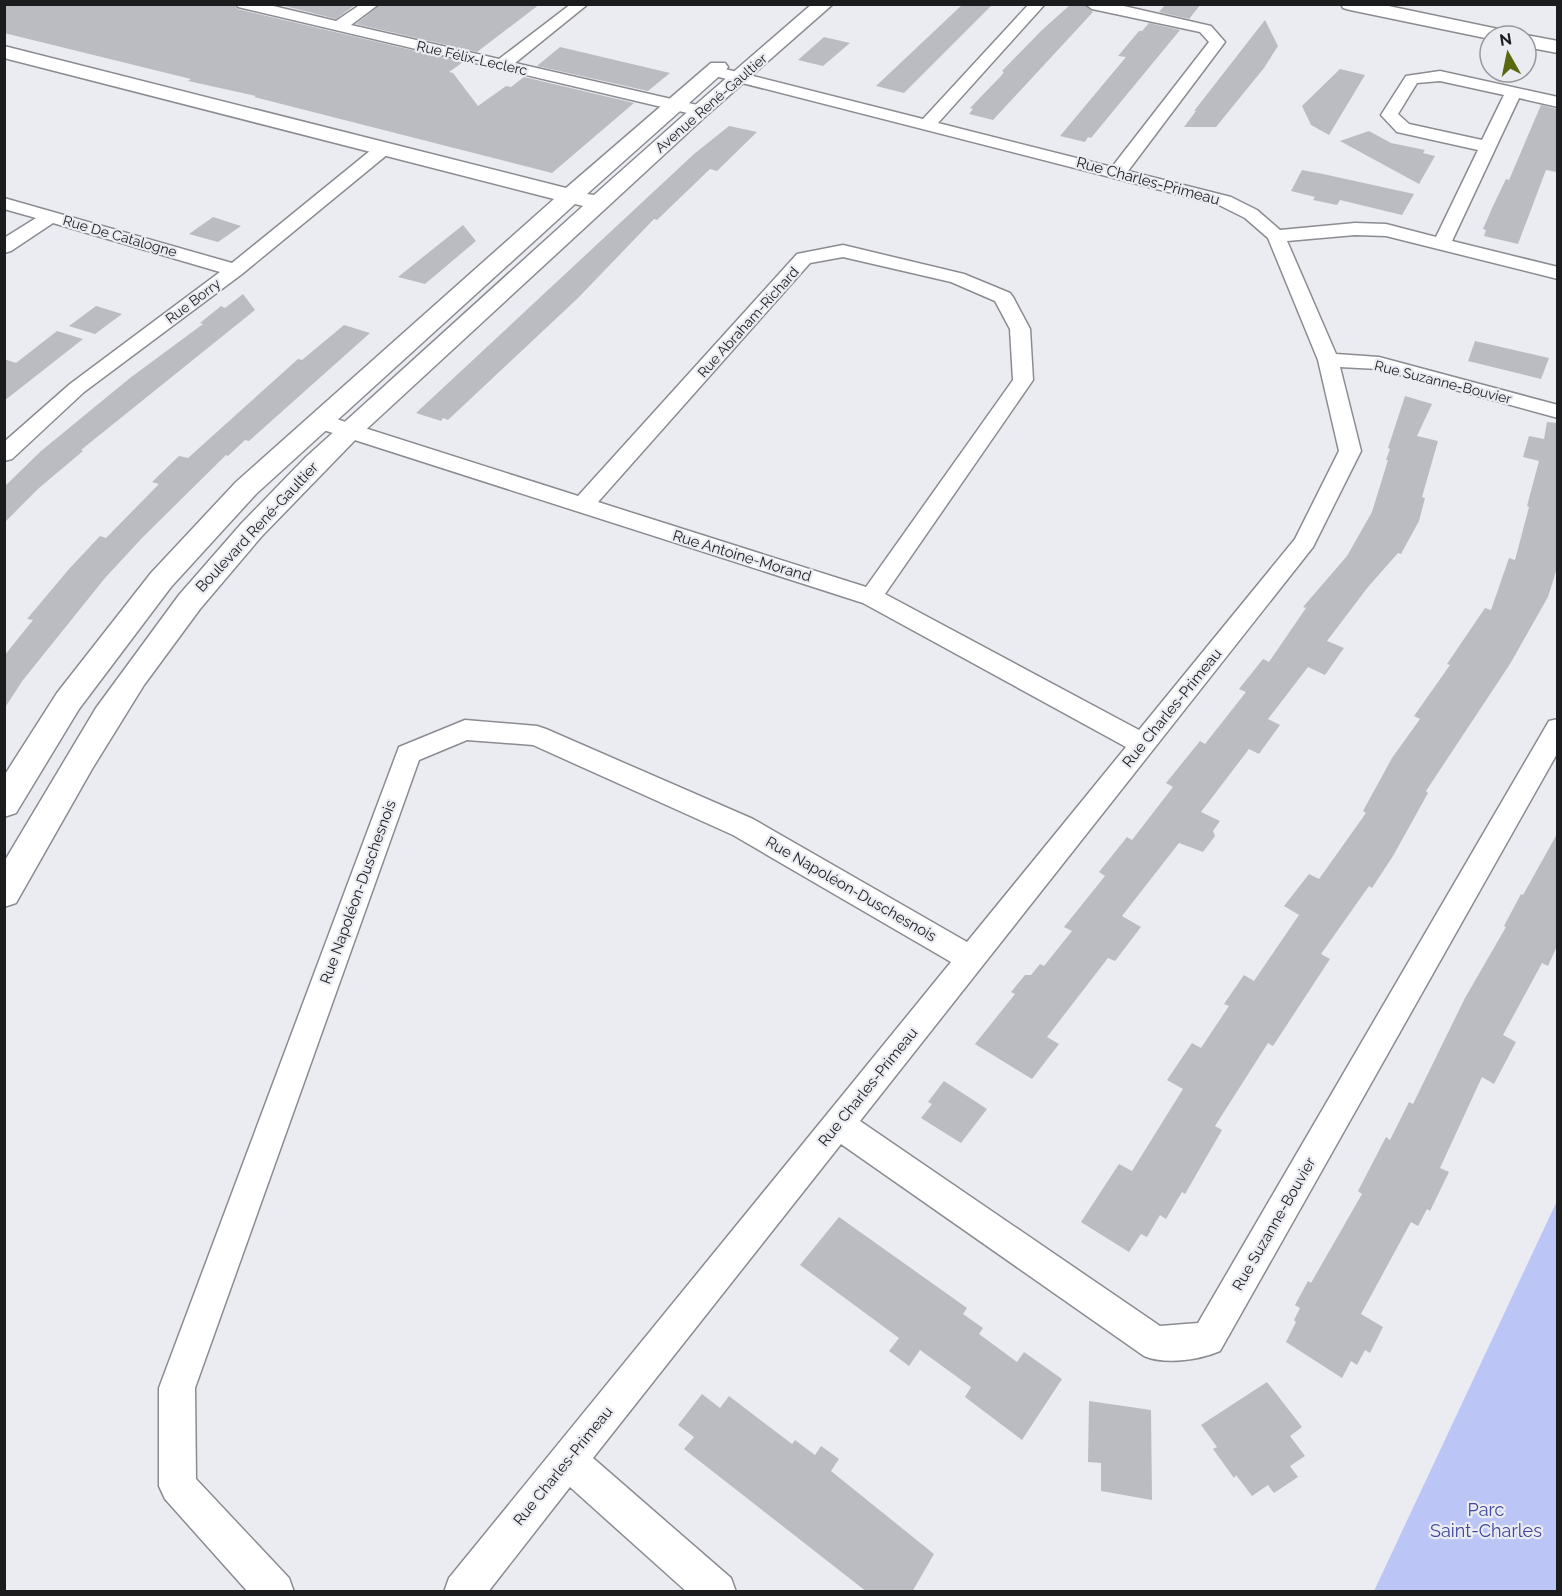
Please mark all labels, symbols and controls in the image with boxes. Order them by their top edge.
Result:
north arrow [1478,24,1538,84]
text: N [1498,29,1513,50]
street label: Rue Félix-Leclerc [415,37,529,79]
street label: Avenue René-Gaultier [652,50,770,156]
street label: Rue Charles-Primeau [1074,153,1222,209]
street label: Rue De Catalogne [61,212,179,260]
street label: Rue Abraham-Richard [694,264,802,380]
street label: Rue Borry [163,275,224,327]
street label: Rue Suzanne-Bouvier [1373,357,1513,407]
street label: Boulevard René-Gaultier [192,458,322,596]
street label: Rue Antoine-Morand [671,526,813,586]
street label: Rue Charles-Primeau [1119,645,1226,771]
street label: Rue Napoléon-Duschesnois [316,798,400,986]
street label: Rue Napoléon-Duschesnois [762,833,940,945]
street label: Rue Charles-Primeau [815,1024,922,1150]
street label: Rue Suzanne-Bouvier [1229,1154,1320,1294]
street label: Rue Charles-Primeau [510,1403,617,1529]
park label: Parc Saint-Charles [1430,1499,1542,1541]

